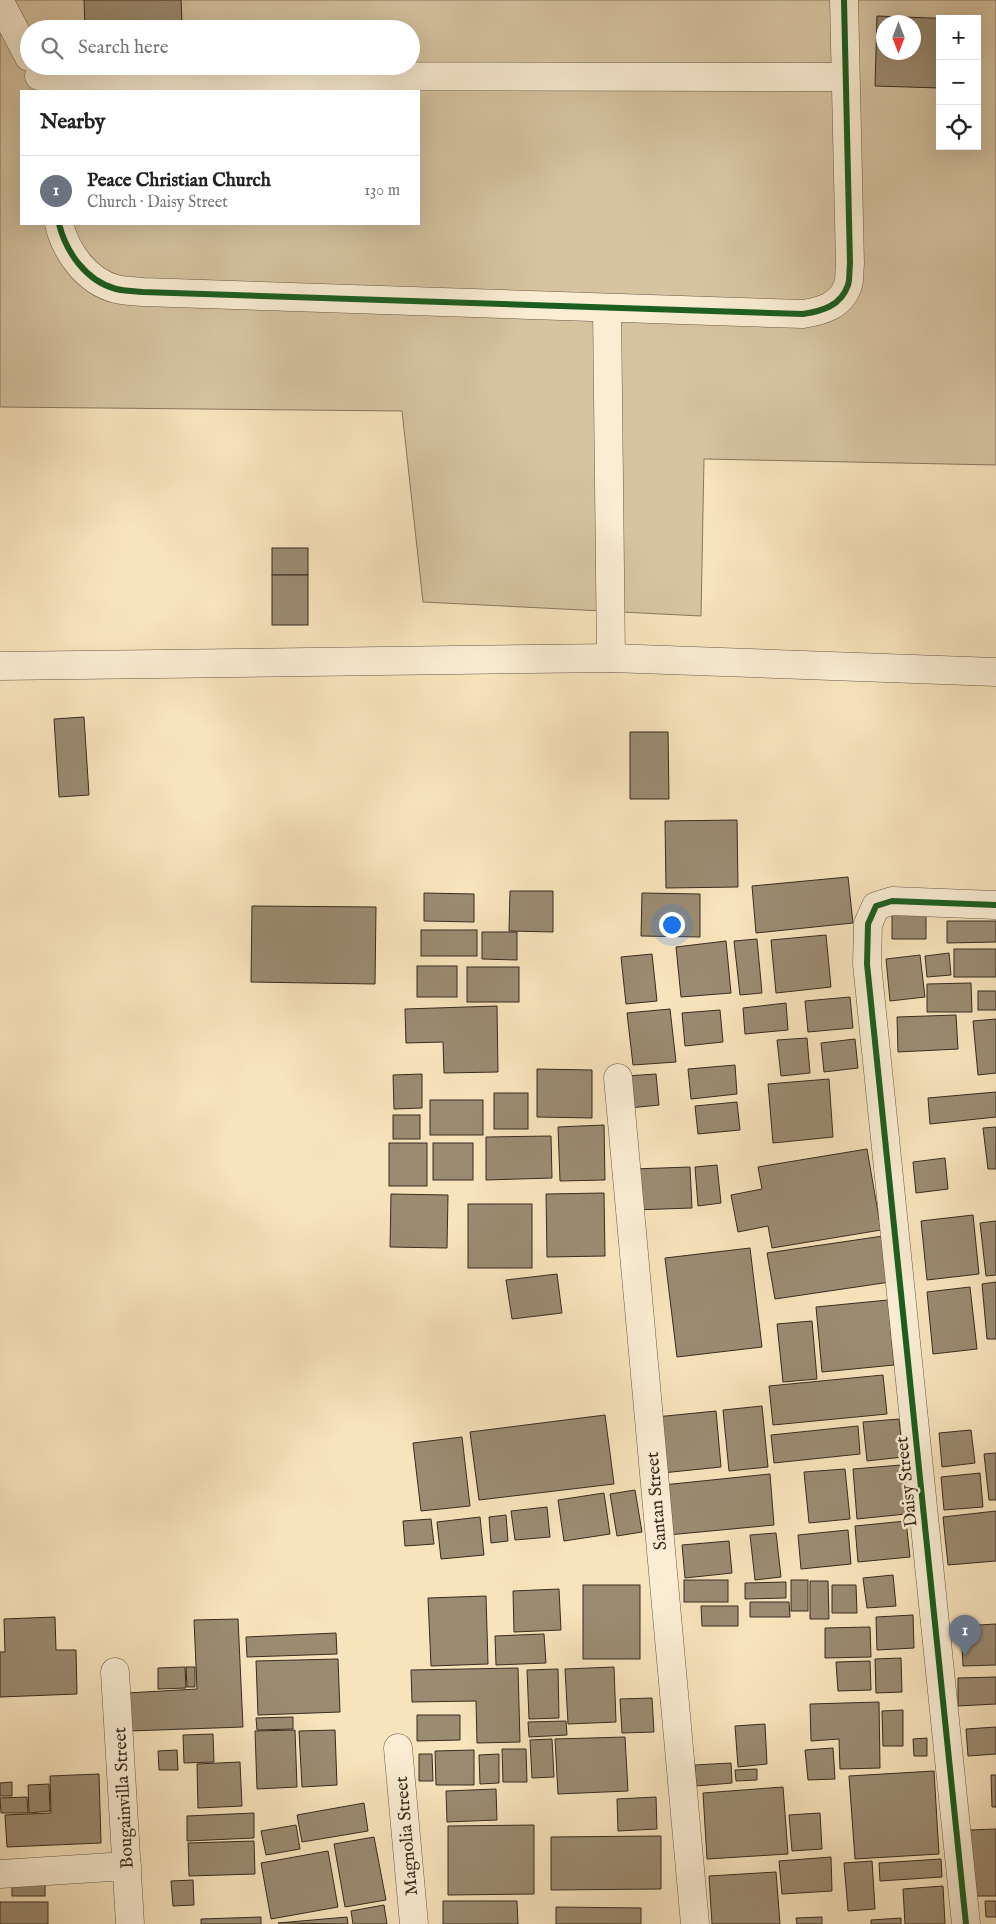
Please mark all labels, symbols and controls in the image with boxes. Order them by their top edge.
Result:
north arrow [876,15,921,60]
map controls [936,15,981,150]
button: + [936,15,981,60]
search box [20,20,420,75]
icon: search [38,34,66,62]
text: Search here [78,36,169,60]
button: − [936,60,981,105]
button: locate [936,105,981,150]
text: Nearby [40,109,105,136]
text: Peace Christian Church [87,169,271,193]
text: 1 [53,181,59,201]
text: 130 m [364,181,400,201]
text: Church · Daisy Street [87,193,228,213]
your location [659,912,685,938]
street label: Daisy Street [891,1435,924,1528]
street label: Santan Street [642,1451,673,1551]
pin: 1 [949,1615,981,1656]
street label: Bougainvilla Street [109,1727,140,1869]
street label: Magnolia Street [391,1775,424,1897]

